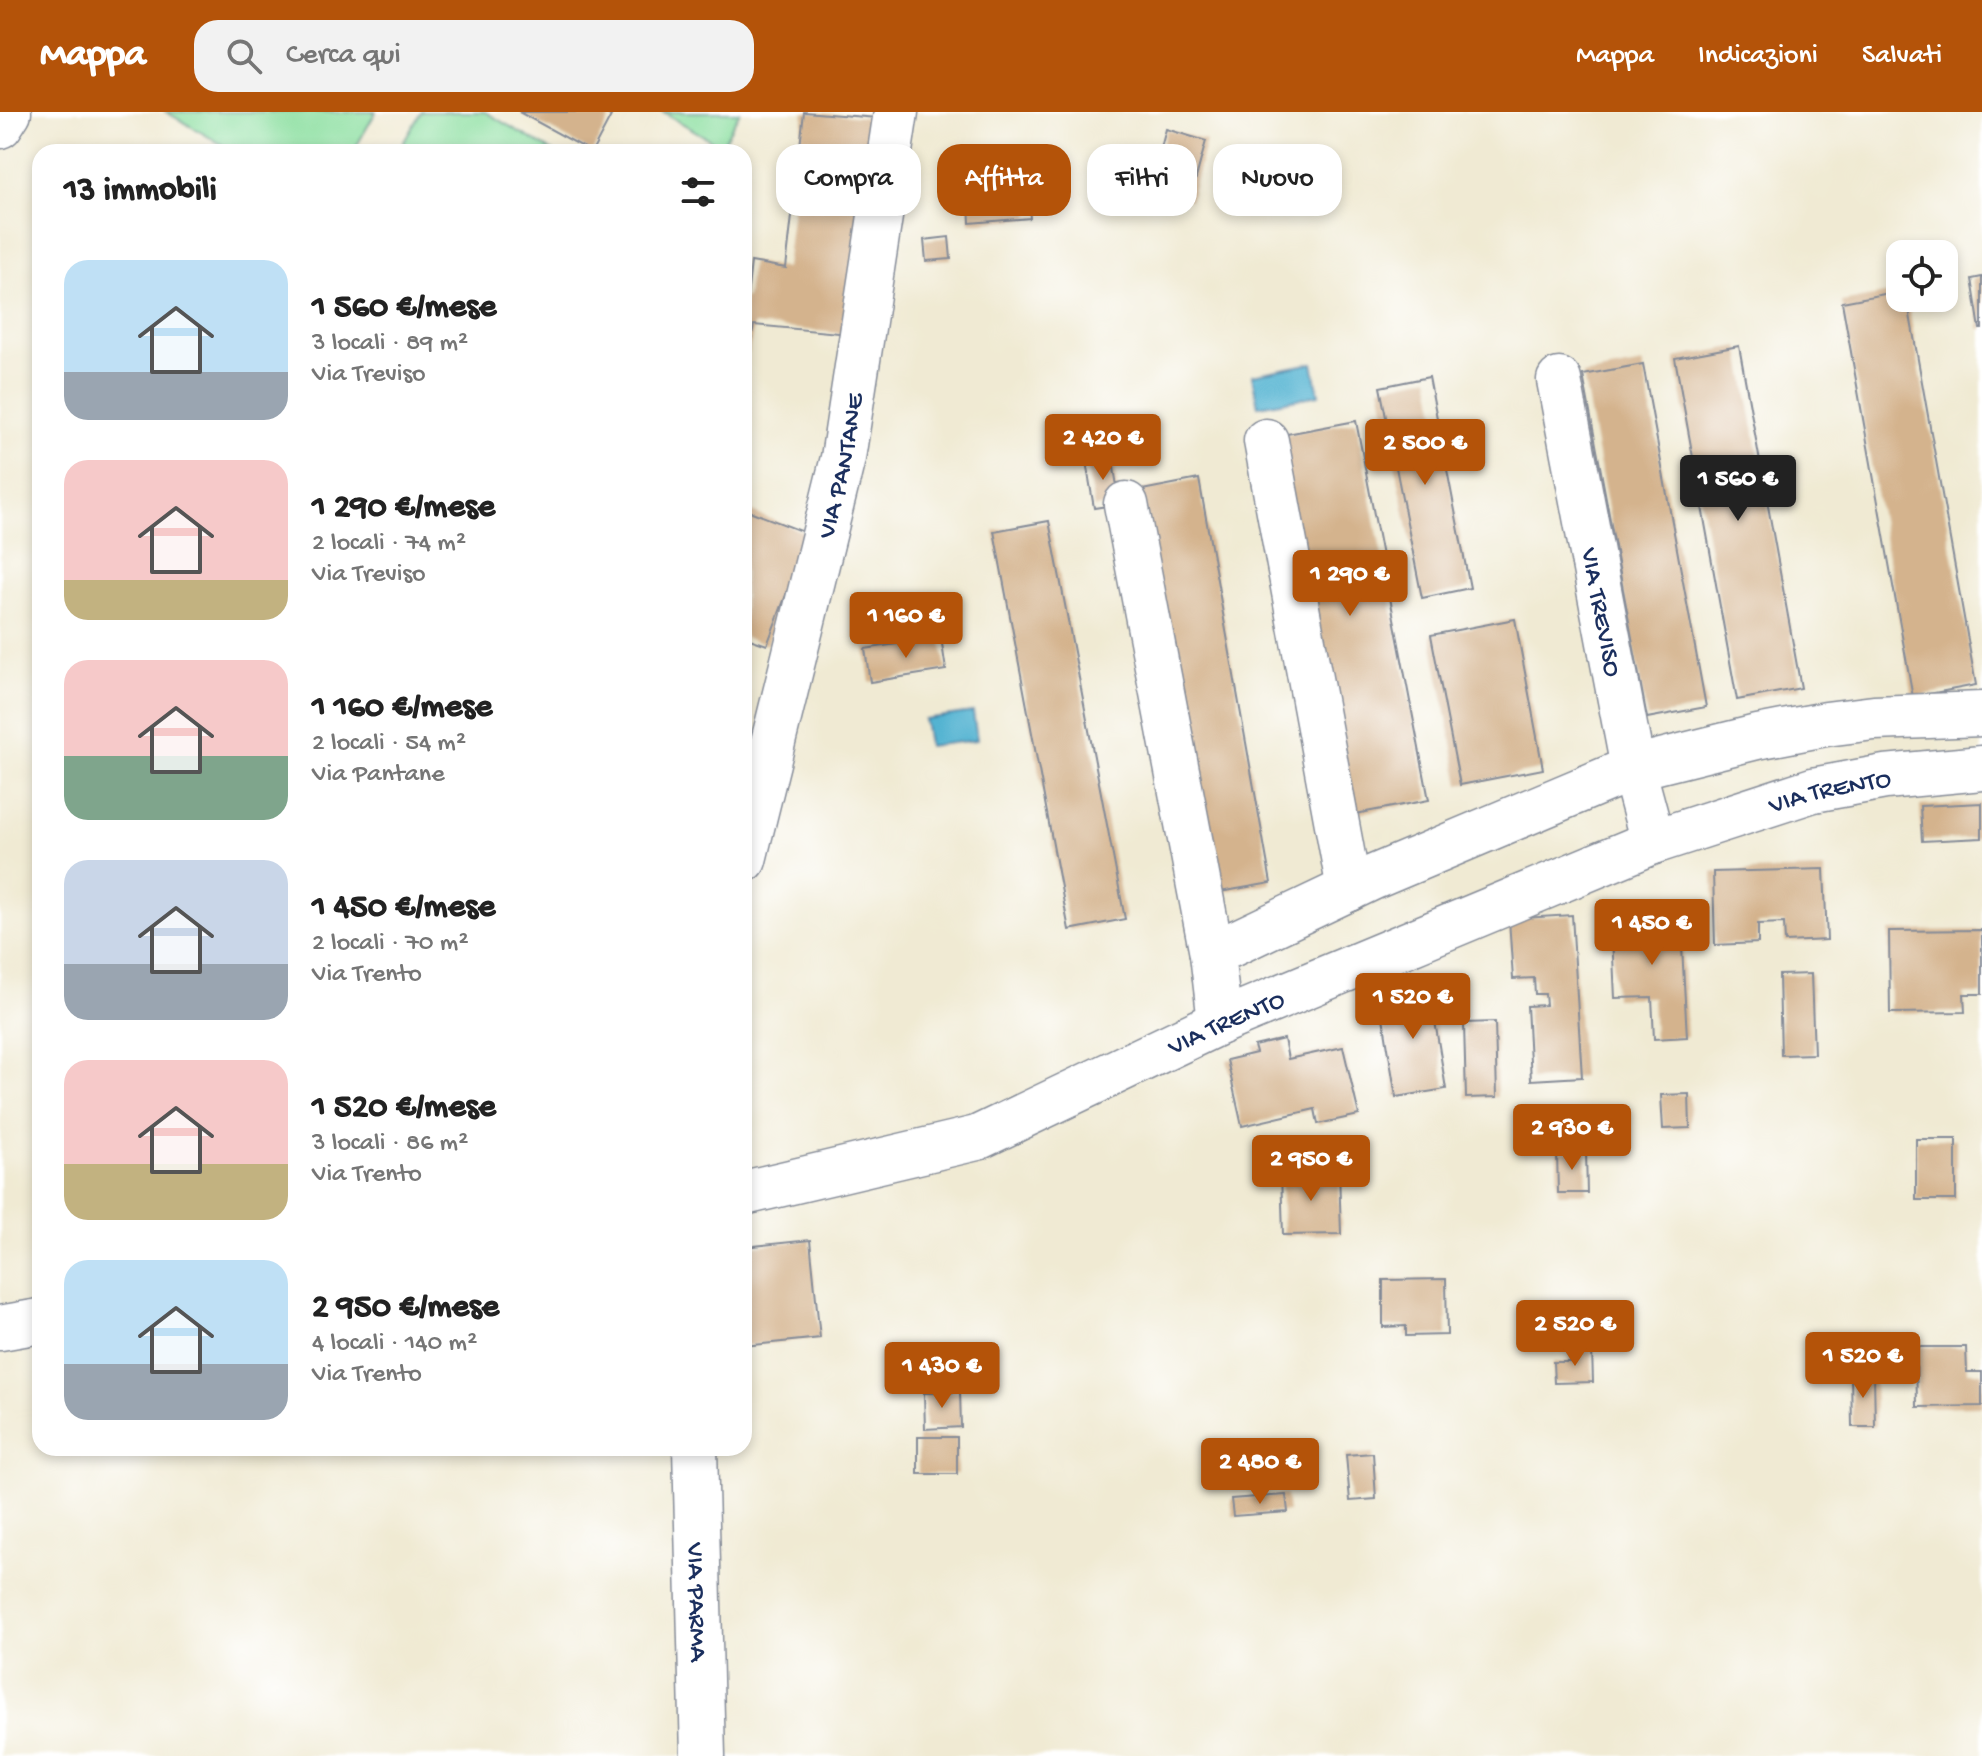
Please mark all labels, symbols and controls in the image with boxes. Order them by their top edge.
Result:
search box [194,20,754,92]
text: Mappa [40,34,146,78]
icon: search [222,34,266,78]
text: Cerca qui [286,39,401,74]
text: Mappa [1576,40,1654,73]
text: Indicazioni [1698,40,1818,73]
text: Salvati [1862,40,1942,73]
chip: Compra [776,144,921,216]
chip: Affitta [937,144,1071,216]
chip: Filtri [1087,144,1197,216]
chip: Nuovo [1213,144,1342,216]
icon: filters [676,170,720,214]
text: 13 immobili [64,172,217,212]
map controls [1886,240,1958,312]
button: locate [1886,240,1958,312]
text: 1 560 €/mese [312,289,496,329]
icon: home [128,292,224,388]
text: 3 locali · 89 m² [312,329,468,360]
text: Via Treviso [312,360,425,391]
street label: VIA PANTANE [813,391,873,543]
pin: 2 420 € [1029,414,1177,482]
pin: 2 500 € [1351,419,1499,487]
text: 2 420 € [1063,424,1143,455]
text: 2 500 € [1383,429,1467,460]
pin: 1 560 € [1664,455,1812,523]
text: 1 560 € [1698,465,1778,496]
text: 1 290 €/mese [312,489,495,529]
icon: home [128,492,224,588]
text: 2 locali · 74 m² [312,529,466,560]
street label: VIA TREVISO [1571,545,1626,680]
pin: 1 290 € [1276,550,1424,618]
text: Via Treviso [312,560,425,591]
text: 1 290 € [1311,560,1389,591]
pin: 1 160 € [832,592,980,660]
text: 1 160 € [868,602,944,633]
text: 1 160 €/mese [312,689,492,729]
icon: home [128,692,224,788]
text: 2 locali · 54 m² [312,729,466,760]
text: Via Pantane [312,760,445,791]
street label: VIA TRENTO [1765,765,1894,824]
text: 1 450 €/mese [312,889,495,929]
icon: home [128,892,224,988]
pin: 1 450 € [1578,899,1726,967]
text: 1 450 € [1612,909,1692,940]
text: 2 locali · 70 m² [312,929,468,960]
text: Via Trento [312,960,422,991]
pin: 1 520 € [1339,973,1487,1041]
text: 1 520 € [1373,983,1453,1014]
street label: VIA TRENTO [1163,986,1291,1065]
text: 1 520 €/mese [312,1089,496,1129]
icon: home [128,1092,224,1188]
pin: 2 930 € [1498,1104,1646,1172]
text: 2 930 € [1531,1114,1613,1145]
text: 3 locali · 86 m² [312,1129,468,1160]
pin: 2 950 € [1237,1135,1385,1203]
text: 2 950 € [1270,1145,1352,1176]
text: Via Trento [312,1160,422,1191]
text: 2 950 €/mese [312,1289,499,1329]
icon: home [128,1292,224,1388]
pin: 2 520 € [1501,1300,1649,1368]
text: 2 520 € [1534,1310,1616,1341]
text: 4 locali · 140 m² [312,1329,477,1360]
pin: 1 520 € [1789,1332,1937,1400]
pin: 1 430 € [868,1342,1016,1410]
text: 1 520 € [1823,1342,1903,1373]
text: 1 430 € [903,1352,981,1383]
text: Via Trento [312,1360,422,1391]
pin: 2 480 € [1186,1438,1334,1506]
text: 2 480 € [1219,1448,1301,1479]
street label: VIA PARMA [677,1541,712,1664]

